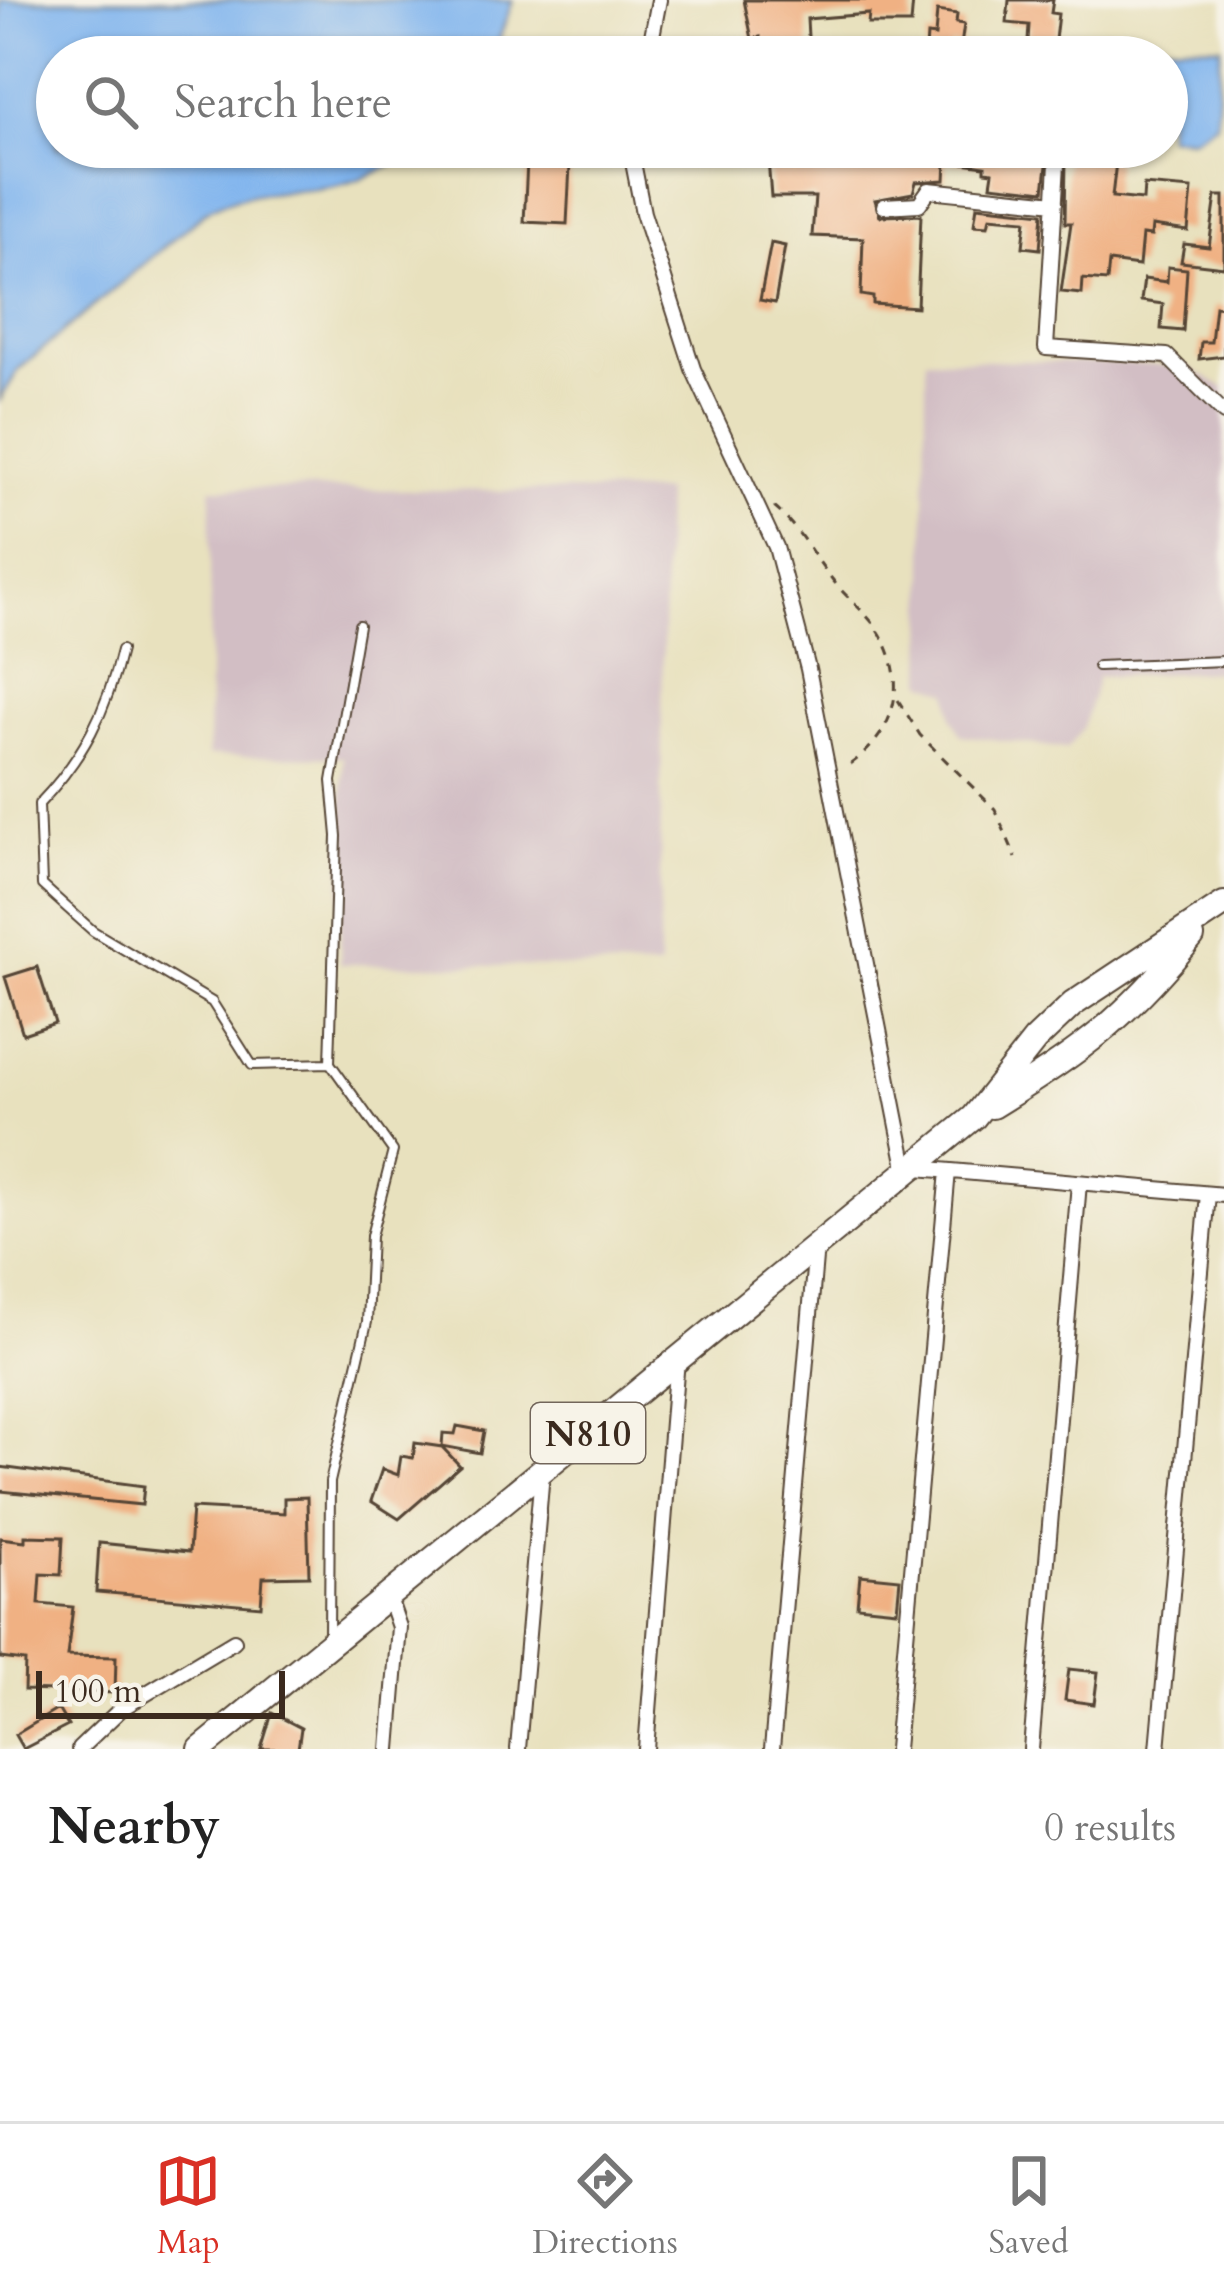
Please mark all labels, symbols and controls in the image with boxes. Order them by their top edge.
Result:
search box [36,36,1188,168]
icon: search [78,69,144,135]
text: Search here [174,72,392,133]
road number: N810 [531,1403,645,1463]
scale bar [36,1665,285,1718]
text: 100 m [54,1669,141,1714]
text: Nearby [48,1792,220,1862]
text: 0 results [1044,1801,1176,1854]
tab: Map [155,2148,221,2265]
tab: Directions [532,2148,678,2265]
tab: Saved [989,2148,1069,2265]

